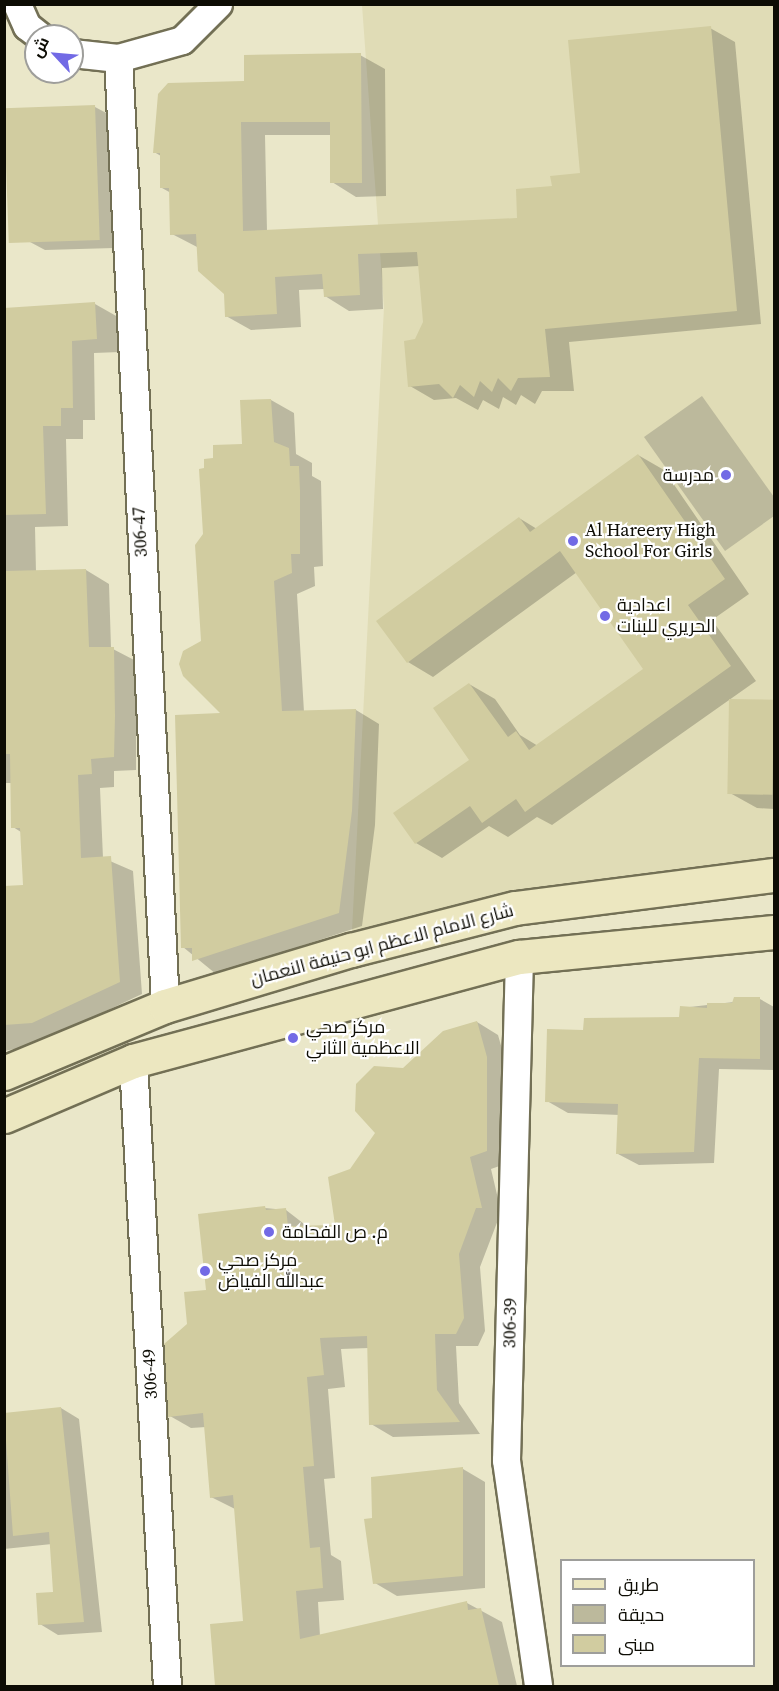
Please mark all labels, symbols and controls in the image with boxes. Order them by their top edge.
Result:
north arrow [24,24,84,84]
text: ش [25,33,54,61]
place label: مدرسة [663,464,714,486]
marker: مدرسة [719,468,733,482]
street label: 306-47 [128,506,152,558]
place label: Al Hareery High School For Girls [585,520,716,562]
marker: Al Hareery High School For Girls [566,534,580,548]
place label: اعدادية الحريري للبنات [617,595,716,638]
marker: اعدادية الحريري للبنات [598,609,612,623]
street label: شارع الامام الاعظم ابو حنيفة النعمان [248,899,516,991]
place label: مركز صحي الاعظمية الثاني [306,1017,420,1060]
marker: مركز صحي الاعظمية الثاني [284,1029,302,1047]
place label: م. ص الفحامة [282,1221,388,1243]
marker: م. ص الفحامة [260,1223,278,1241]
place label: مركز صحي عبدالله الفياض [218,1250,325,1292]
marker: مركز صحي عبدالله الفياض [196,1262,214,1280]
street label: 306-39 [499,1298,521,1348]
street label: 306-49 [138,1348,162,1400]
legend [560,1559,755,1667]
text: طريق [618,1572,659,1597]
text: حديقة [618,1602,664,1627]
text: مبنى [618,1632,655,1657]

